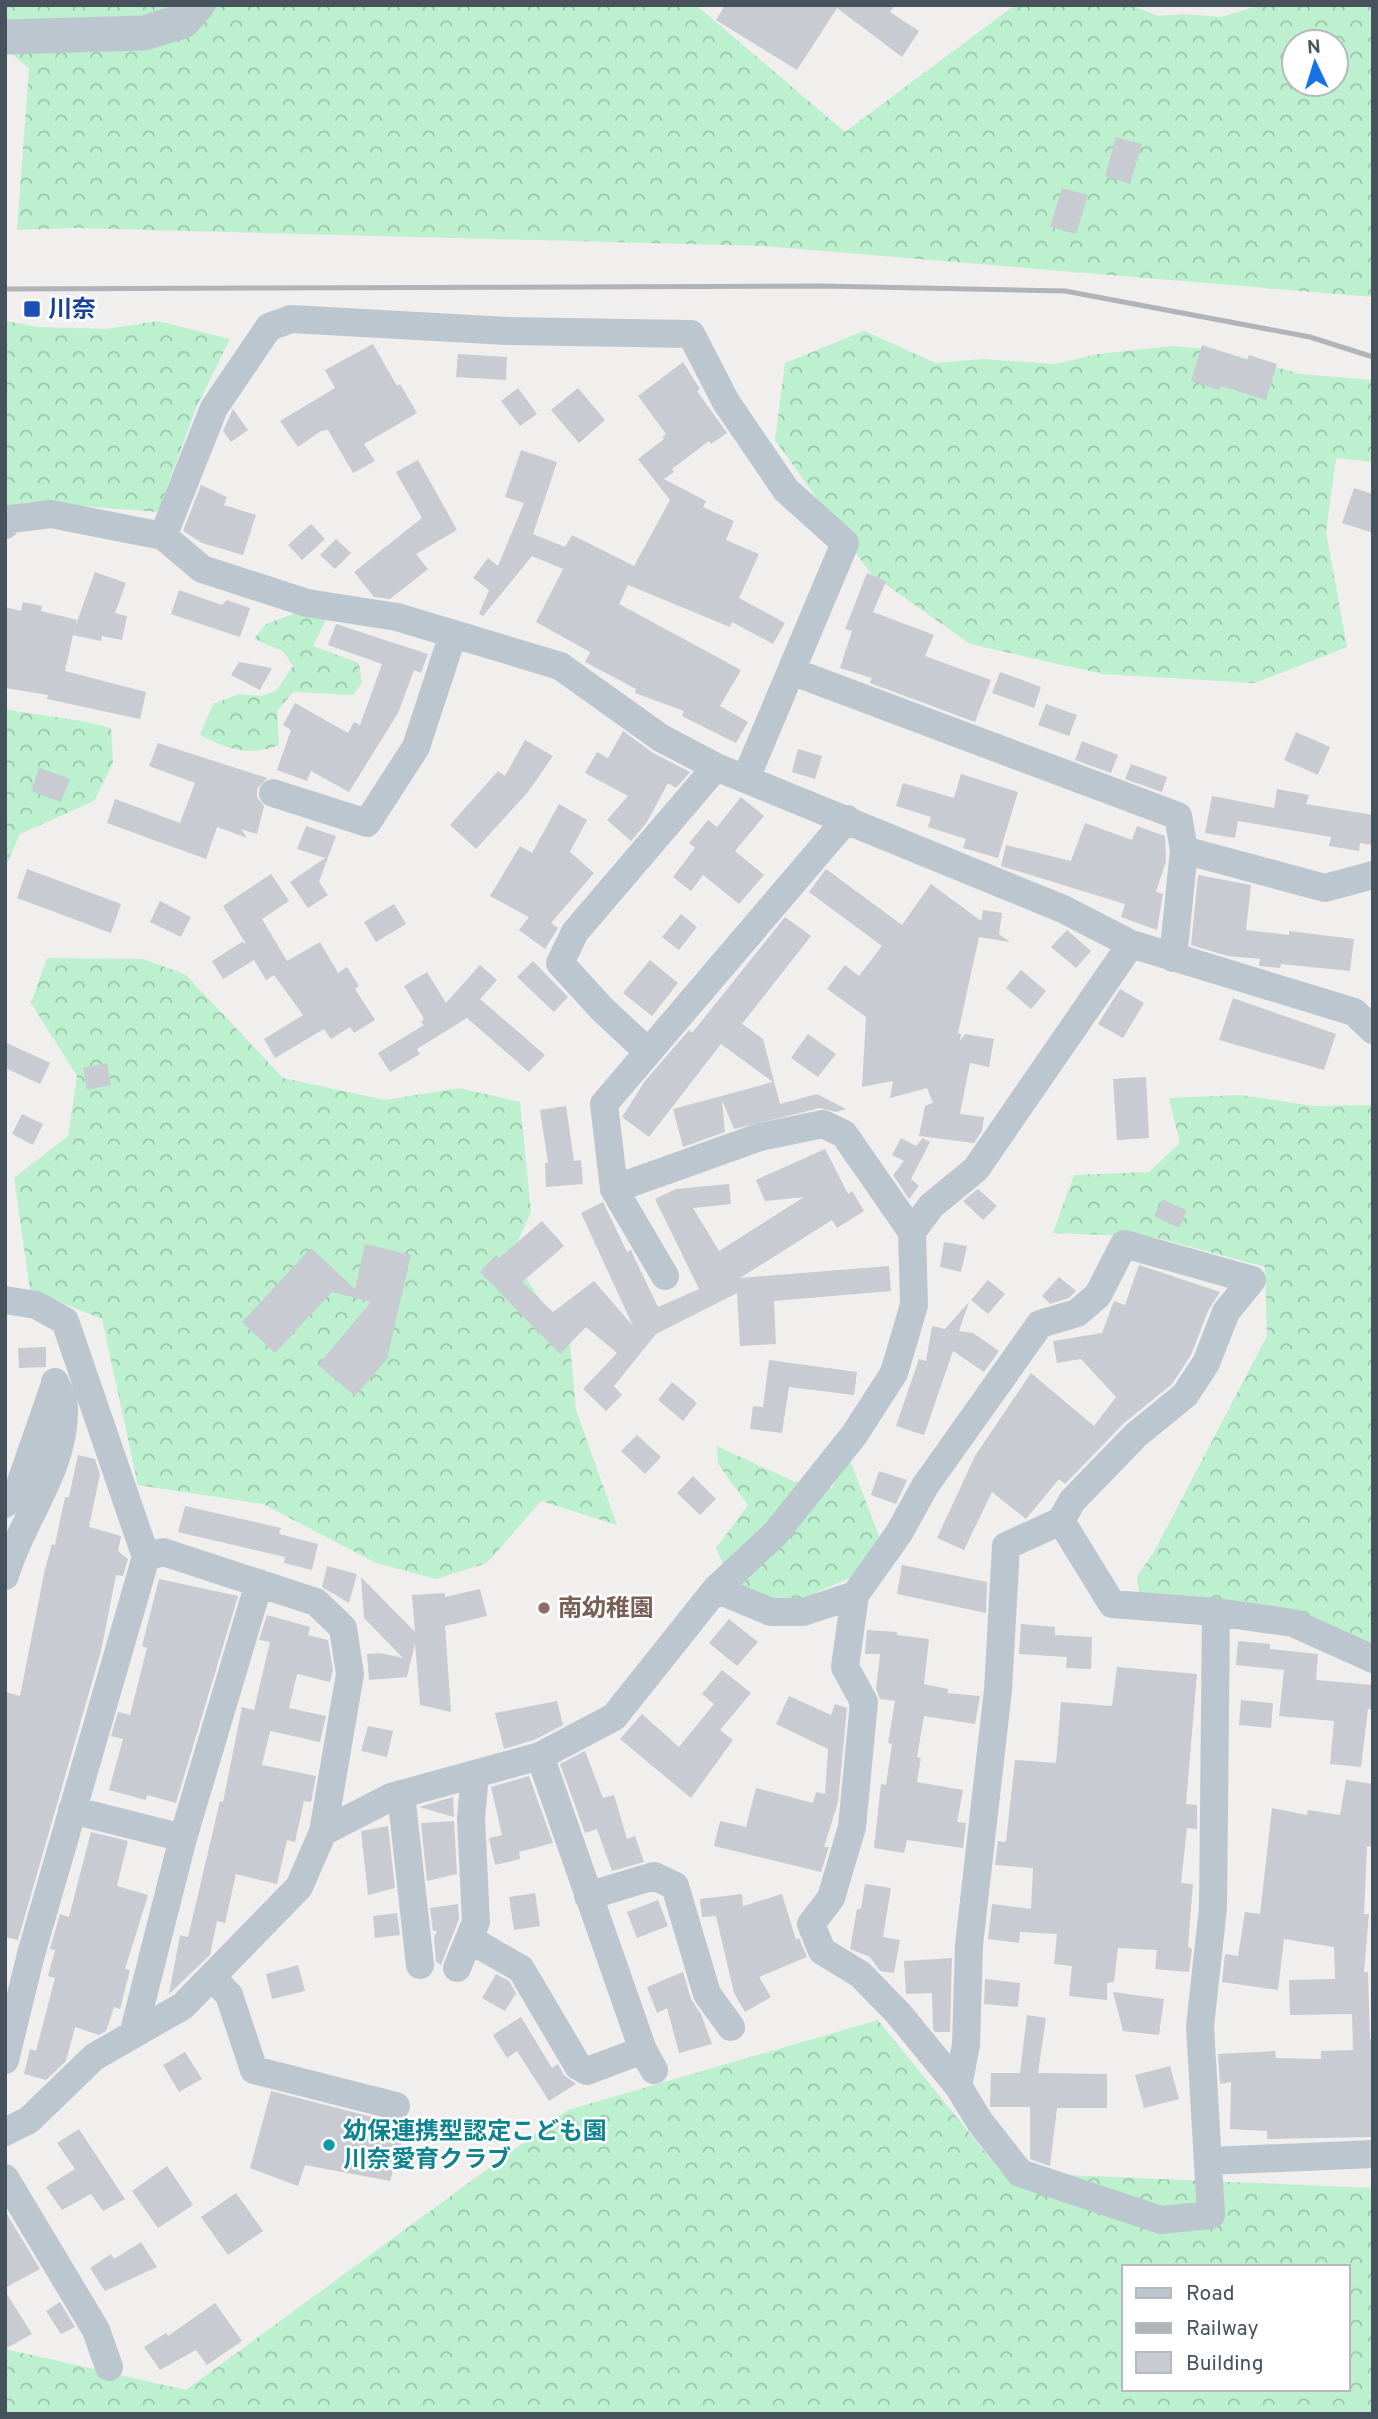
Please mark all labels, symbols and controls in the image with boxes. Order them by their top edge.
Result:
north arrow [1280,28,1350,98]
text: N [1306,36,1322,60]
place label: 川奈 [48,296,96,326]
marker: 川奈 [22,299,42,319]
place label: 南幼稚園 [558,1595,654,1625]
marker: 南幼稚園 [536,1600,552,1616]
place label: 幼保連携型認定こども園 川奈愛育クラブ [343,2118,607,2176]
marker: 幼保連携型認定こども園 川奈愛育クラブ [321,2137,337,2153]
legend [1122,2265,1350,2391]
text: Road [1186,2281,1235,2308]
text: Railway [1186,2316,1259,2343]
text: Building [1186,2351,1264,2378]

